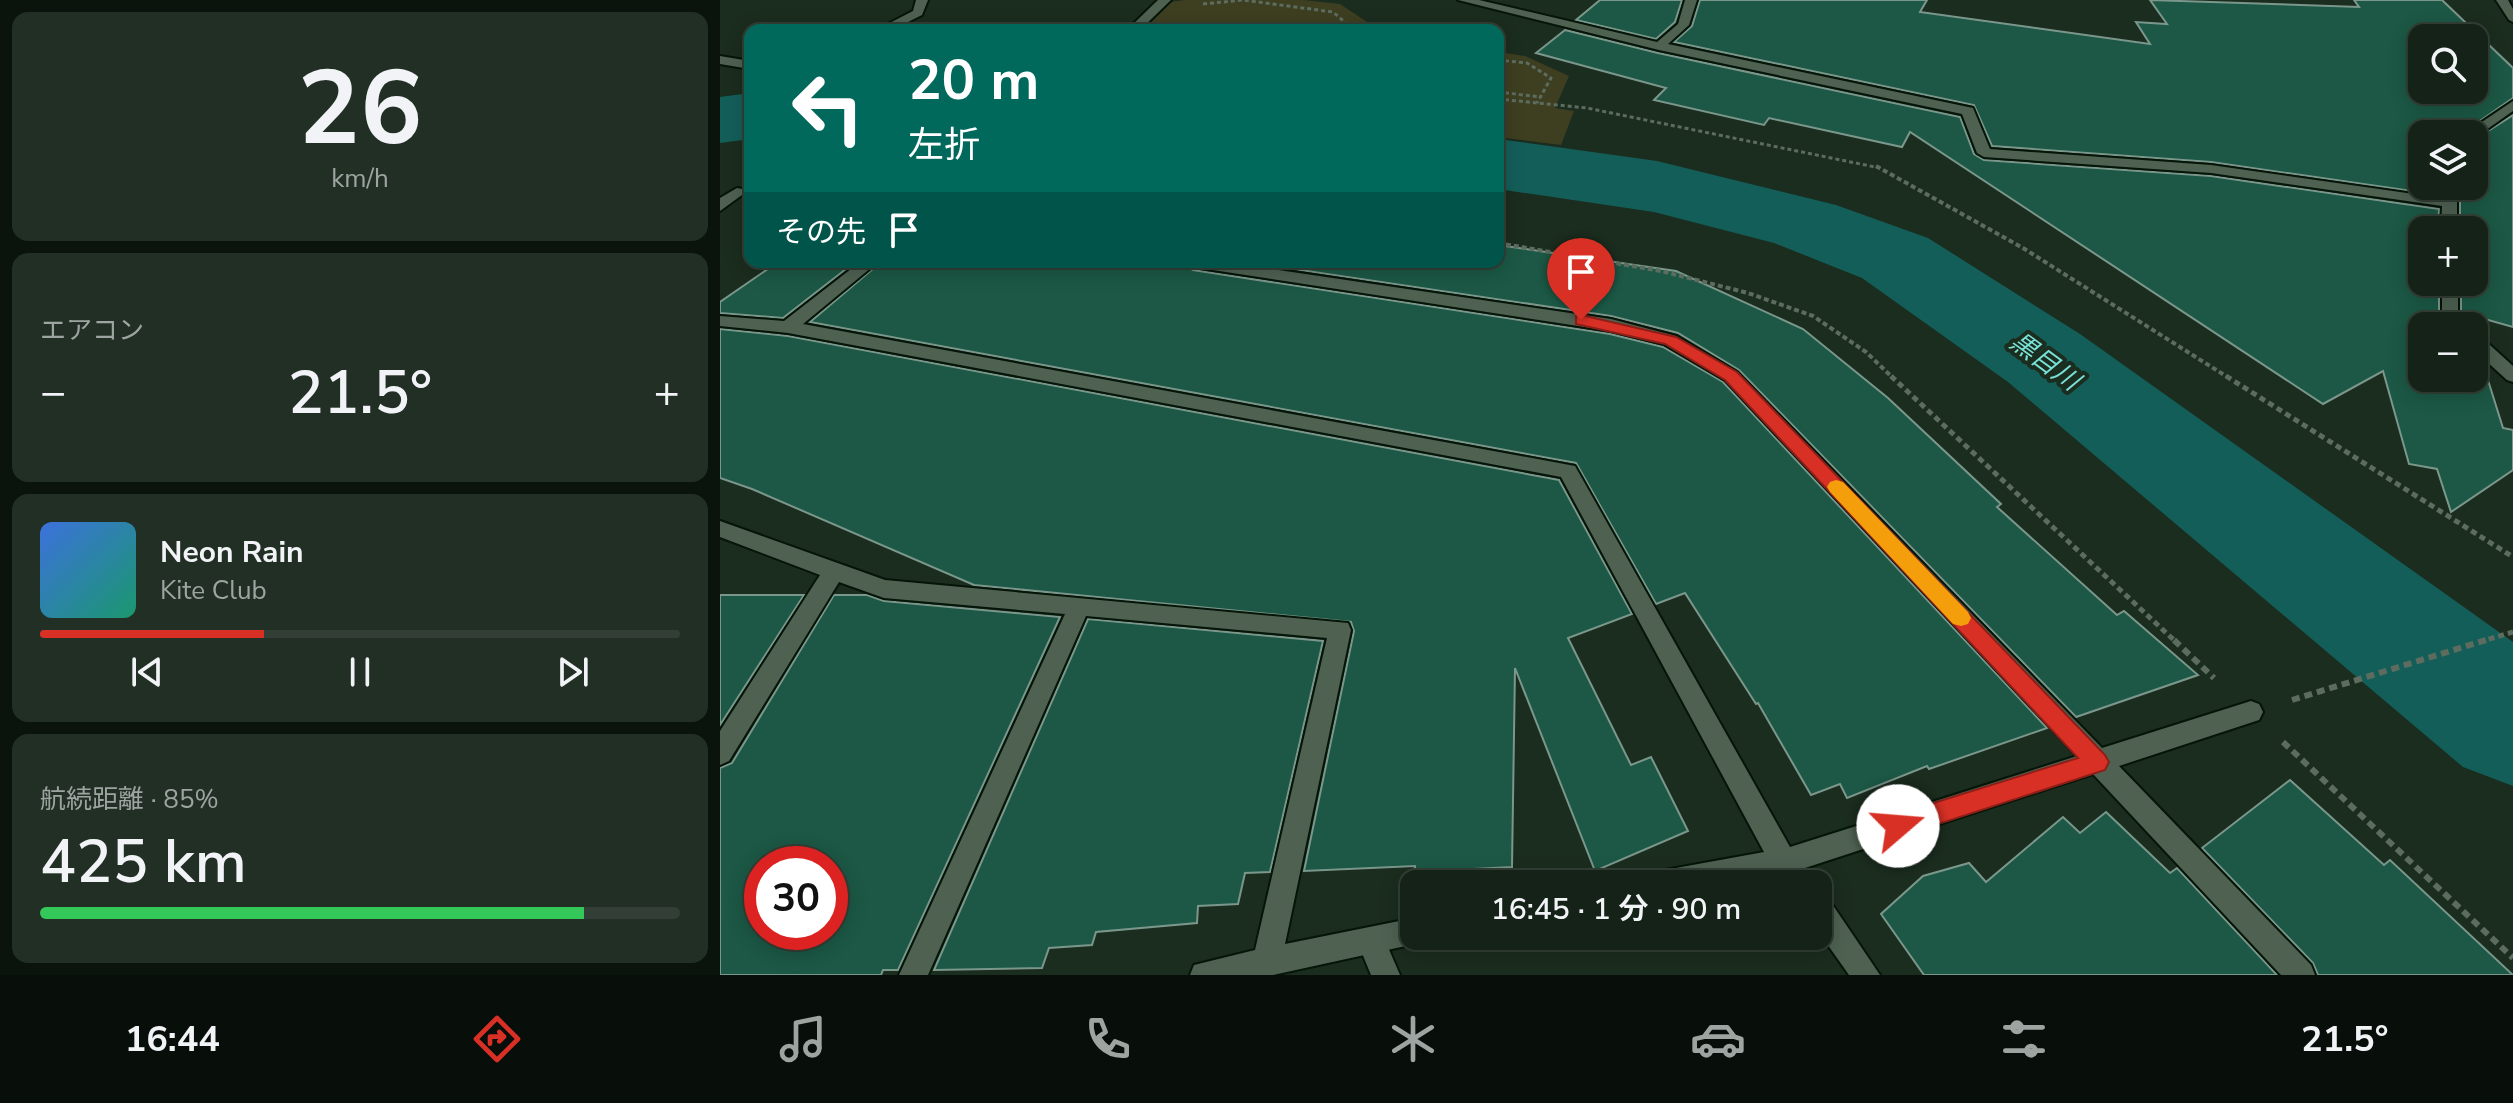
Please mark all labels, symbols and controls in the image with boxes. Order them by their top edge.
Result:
map controls [2408,24,2488,392]
button: search [2408,24,2488,104]
text: 26 [298,38,422,180]
text: 20 m [908,42,1039,119]
icon: left [776,56,880,160]
button: layers [2408,120,2488,200]
text: 左折 [908,121,980,170]
text: km/h [331,161,389,196]
icon: arrive [882,208,926,252]
text: その先 [776,212,866,253]
button: + [2408,216,2488,296]
pin [1547,238,1615,320]
icon: arrive [1559,250,1603,294]
button: − [2408,312,2488,392]
text: エアコン [40,313,144,348]
water label: 黒目川 [2003,324,2089,400]
text: 21.5° [288,352,432,434]
text: − [40,363,66,423]
text: + [654,363,680,423]
text: Neon Rain [160,532,304,573]
text: Kite Club [160,573,267,608]
icon: previous [125,650,169,694]
icon: pause [338,650,382,694]
icon: next [551,650,595,694]
text: 航続距離 · 85% [40,782,219,817]
position arrow [1856,784,1940,868]
text: 425 km [40,821,247,903]
speed limit sign: 30 [744,846,848,950]
text: 16:45 · 1 分 · 90 m [1491,889,1741,930]
icon: directions [469,1011,525,1067]
icon: music [775,1011,831,1067]
icon: phone [1080,1011,1136,1067]
icon: climate [1385,1011,1441,1067]
icon: car [1690,1011,1746,1067]
icon: filters [1996,1011,2052,1067]
text: 16:44 [125,1015,220,1064]
text: 21.5° [2301,1015,2388,1064]

